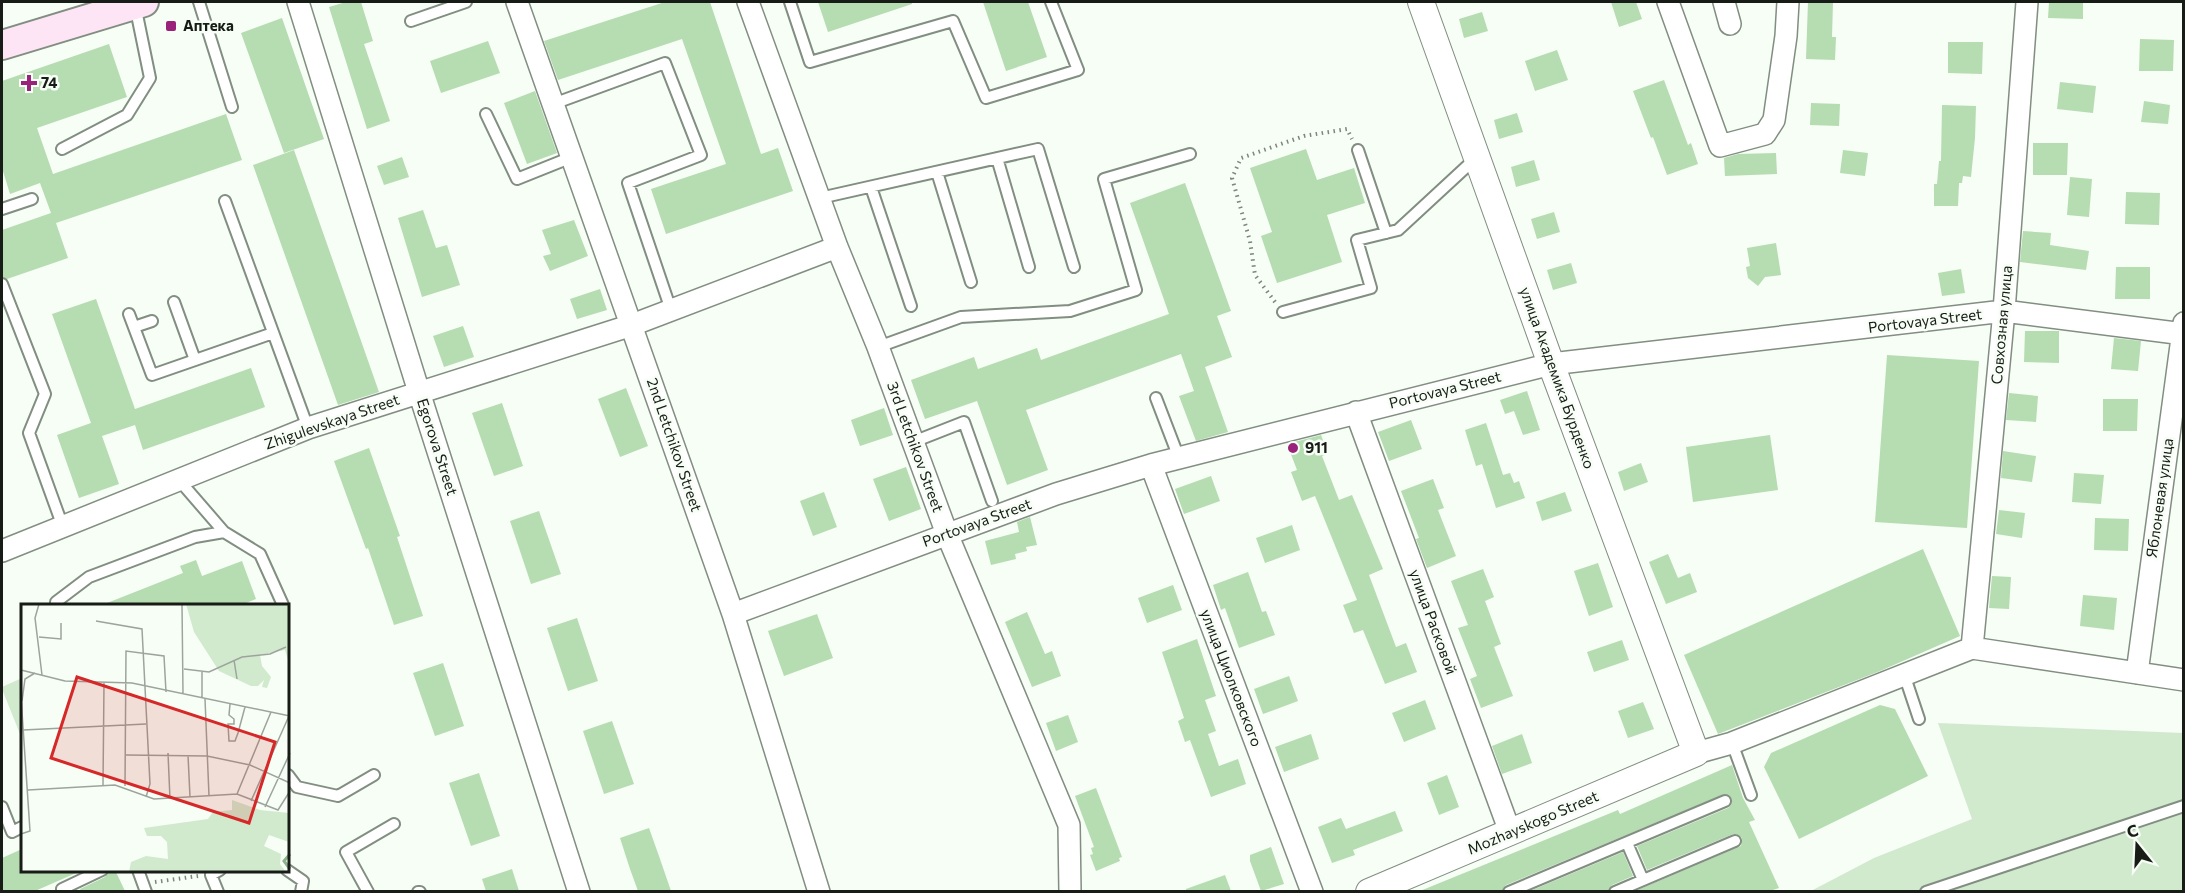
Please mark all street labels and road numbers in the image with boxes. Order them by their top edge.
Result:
street label: Совхозная улица [1987,265,2015,385]
street label: улица Академика Бурденко [1517,284,1599,471]
street label: Portovaya Street [1867,304,1983,336]
street label: Portovaya Street [1387,366,1503,412]
street label: 2nd Letchikov Street [644,375,706,514]
street label: 3rd Letchikov Street [884,379,948,514]
street label: Zhigulevskaya Street [262,390,402,453]
street label: Egorova Street [414,396,462,497]
street label: Яблоневая улица [2142,437,2176,559]
street label: Portovaya Street [920,494,1034,550]
street label: улица Расковой [1407,567,1461,677]
street label: улица Циолковского [1197,606,1266,749]
street label: Mozhayskogo Street [1464,786,1601,858]

